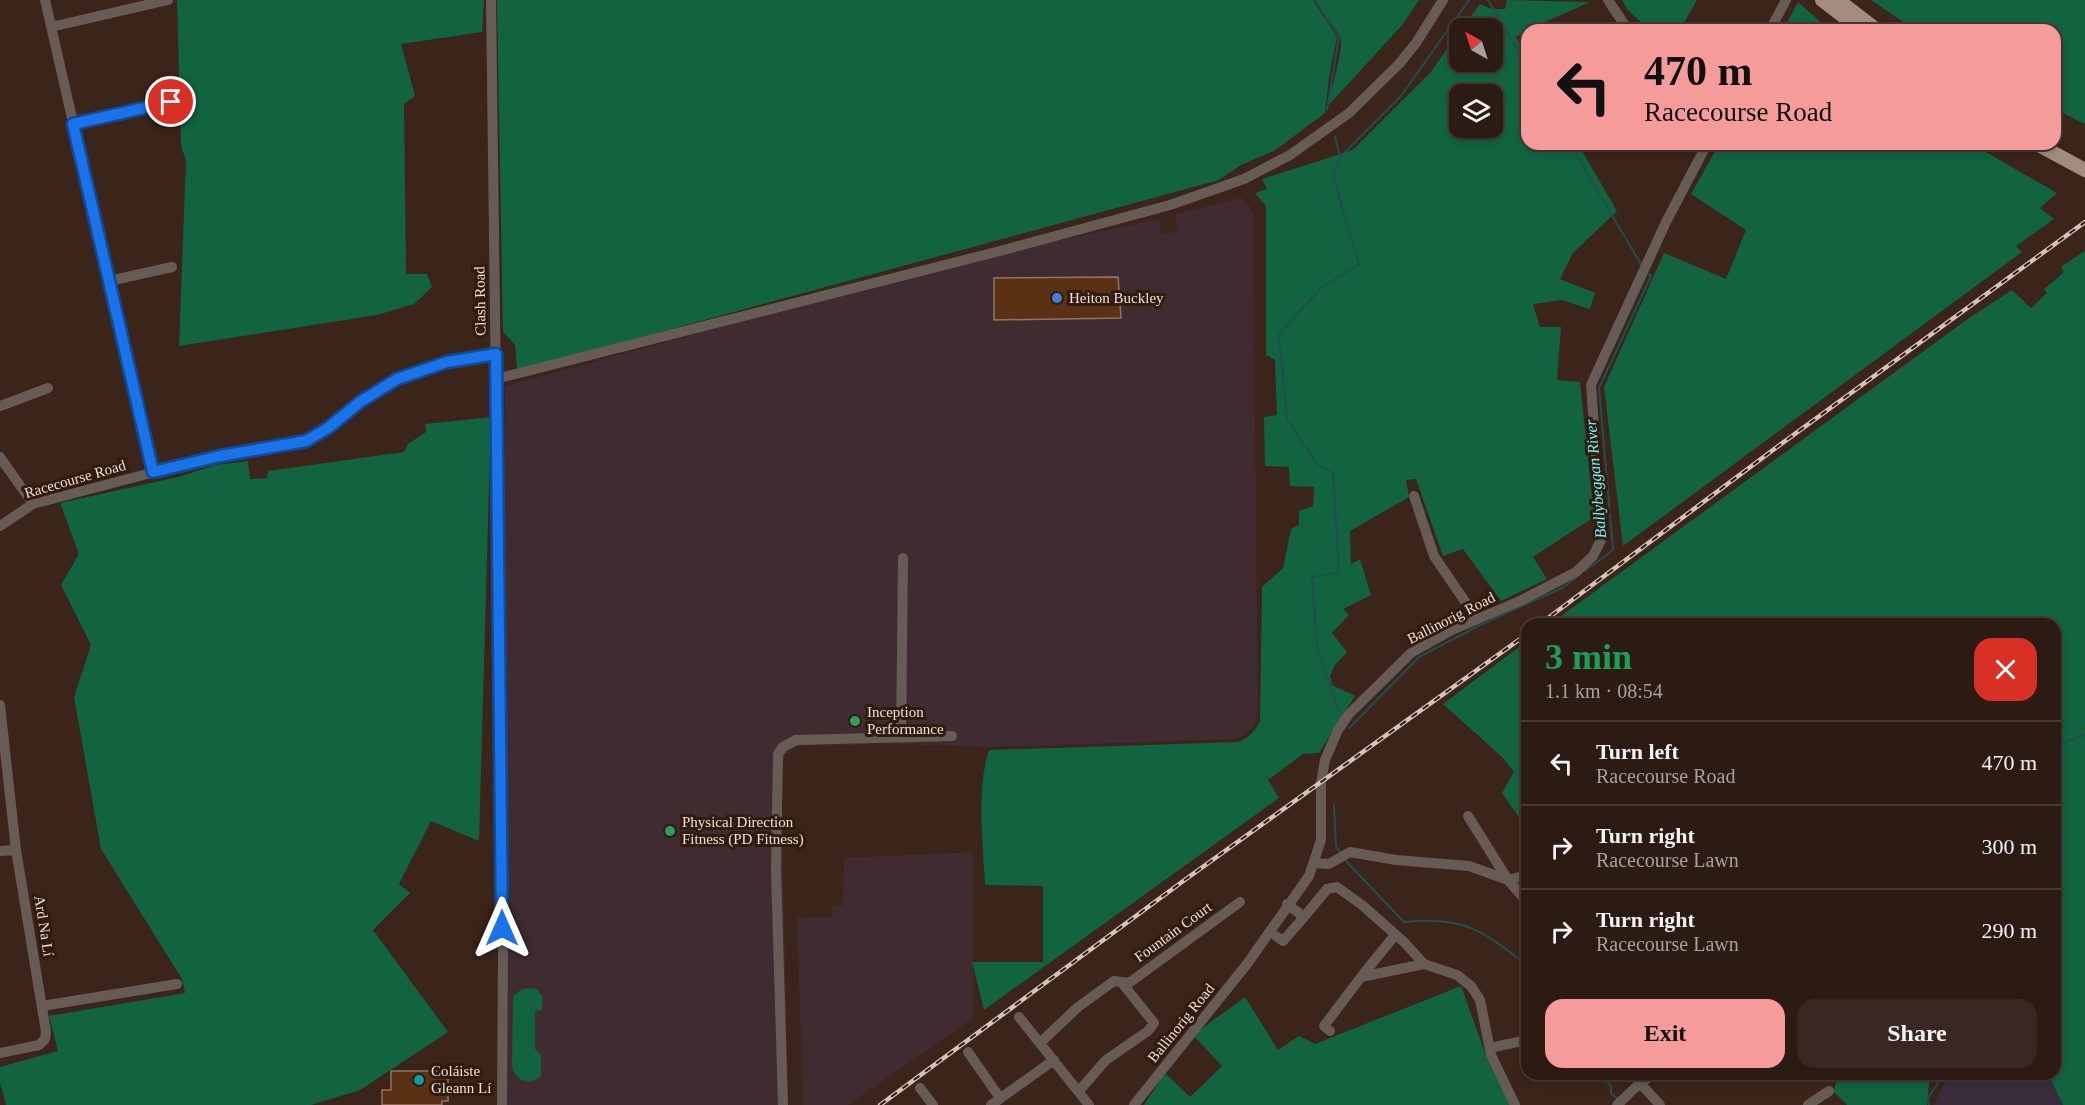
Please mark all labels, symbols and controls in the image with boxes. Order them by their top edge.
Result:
north arrow [1449,18,1503,72]
map controls [1449,18,1503,138]
icon: left [1545,48,1623,126]
text: 470 m [1644,48,1753,94]
pin [145,76,196,127]
button: layers [1449,84,1503,138]
icon: arrive [154,85,187,118]
text: Racecourse Road [1644,97,1832,127]
street label: Clash Road [471,266,489,336]
place label: Heiton Buckley [1069,290,1164,306]
marker: Heiton Buckley [1050,291,1064,305]
water label: Ballybeggan River [1582,418,1610,539]
street label: Racecourse Road [23,457,128,501]
street label: Ballinorig Road [1404,589,1498,647]
text: 3 min [1545,637,1632,677]
button: close [1974,638,2037,701]
text: 1.1 km · 08:54 [1545,680,1663,702]
place label: Inception Performance [867,704,944,737]
marker: Inception Performance [848,714,862,728]
text: Turn left [1596,739,1679,764]
icon: left [1545,747,1578,780]
text: 470 m [1981,750,2037,775]
text: Racecourse Road [1596,765,1735,787]
place label: Physical Direction Fitness (PD Fitness) [682,814,804,848]
text: Turn right [1596,823,1695,848]
marker: Physical Direction Fitness (PD Fitness) [663,824,677,838]
icon: right [1545,831,1578,864]
text: 300 m [1981,834,2037,859]
text: Racecourse Lawn [1596,849,1739,871]
street label: Ard Na Lí [31,894,57,958]
position arrow [470,896,534,960]
street label: Fountain Court [1131,898,1215,965]
text: Turn right [1596,907,1695,932]
icon: right [1545,915,1578,948]
text: 290 m [1981,918,2037,943]
text: Racecourse Lawn [1596,933,1739,955]
street label: Ballinorig Road [1144,980,1218,1065]
button: Exit [1545,999,1785,1068]
button: Share [1797,999,2037,1068]
place label: Coláiste Gleann Lí [431,1063,491,1096]
marker: Coláiste Gleann Lí [412,1073,426,1087]

